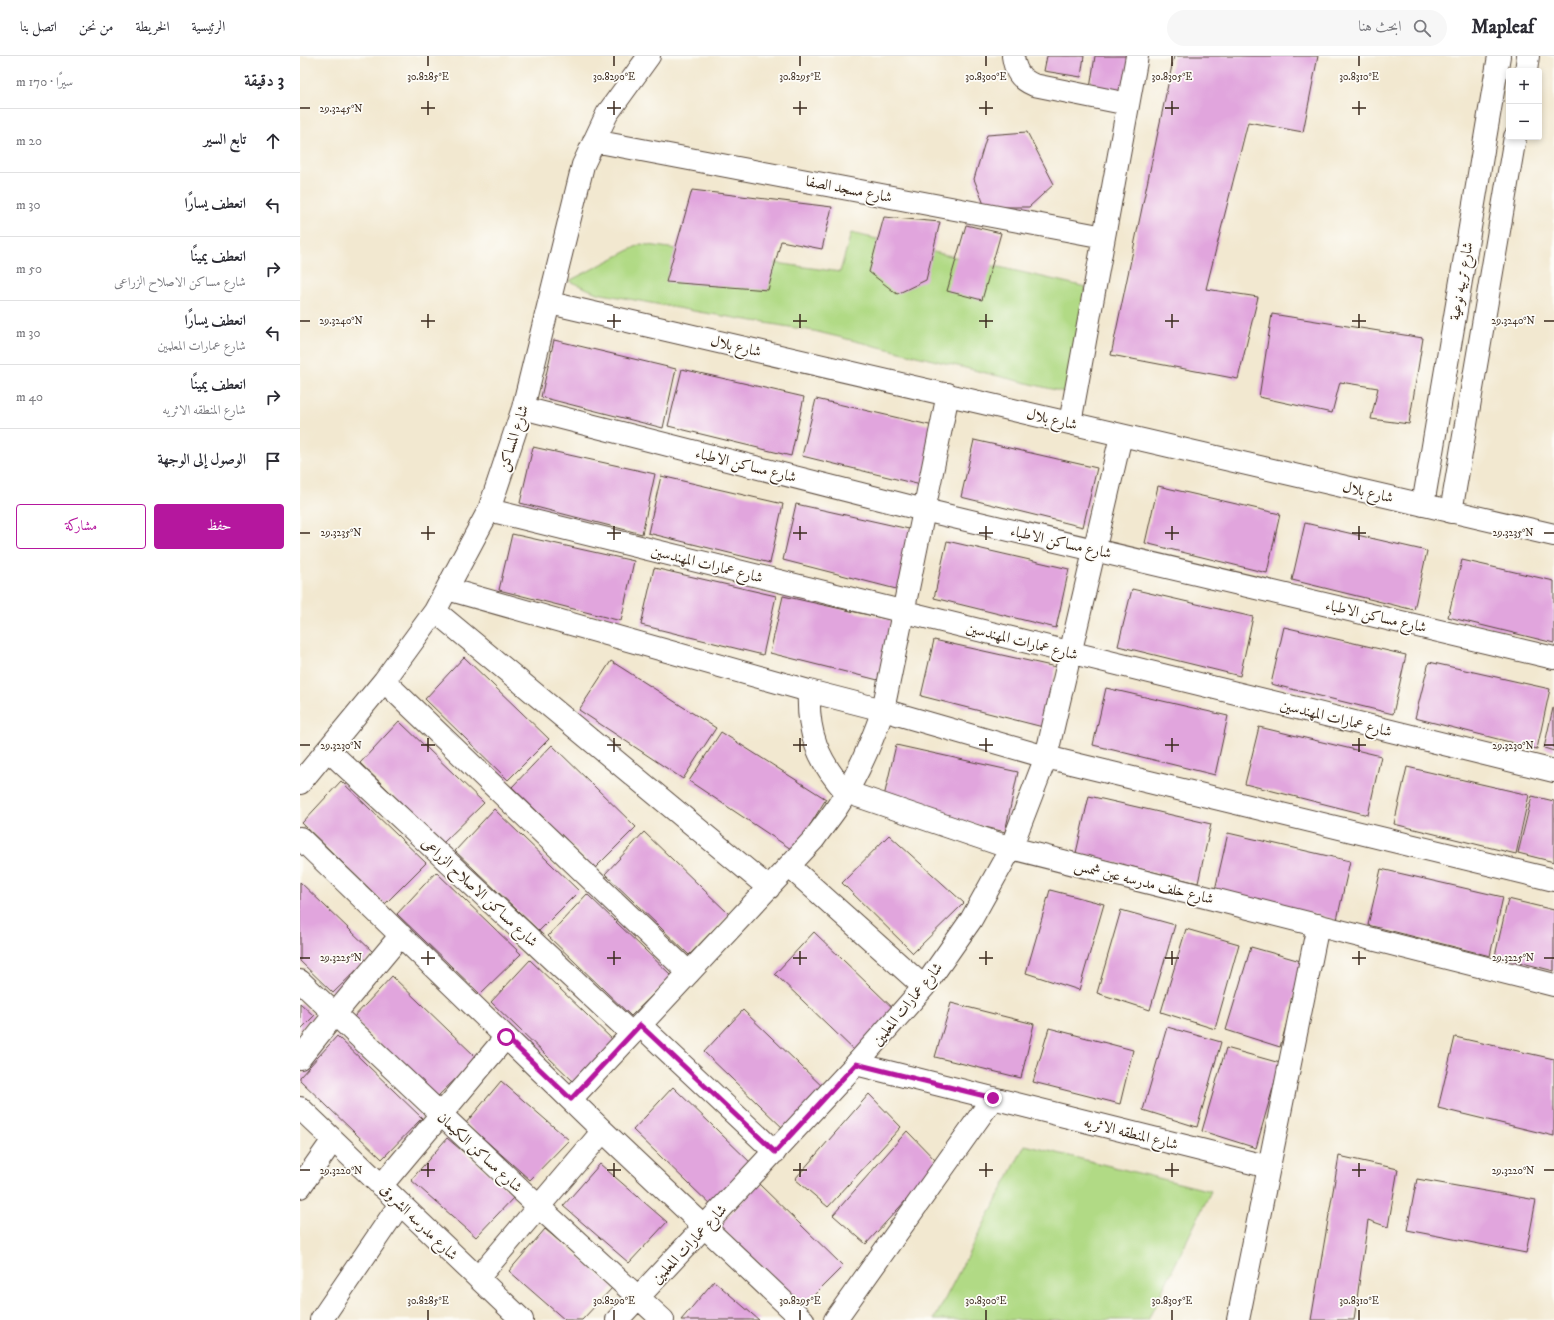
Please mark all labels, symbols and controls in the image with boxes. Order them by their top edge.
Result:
search box [1167,10,1447,46]
text: Mapleaf [1471,16,1534,39]
text: ابحث هنا [1358,17,1401,36]
icon: search [1411,17,1433,39]
text: اتصل بنا [20,18,57,36]
text: من نحن [79,18,114,36]
text: الخريطة [136,18,170,36]
text: الرئيسية [192,18,225,36]
map controls [1506,68,1542,140]
button: + [1506,68,1542,104]
text: 3 دقيقة [244,70,284,92]
text: 30.8285°E [407,71,449,83]
text: 30.8290°E [593,71,635,83]
text: 30.8295°E [779,71,821,83]
text: 30.8300°E [965,71,1007,83]
text: 30.8305°E [1152,71,1192,83]
text: 30.8310°E [1339,71,1379,83]
text: سيرًا · 170 m [16,74,73,90]
text: 29.3245°N [320,103,362,115]
button: − [1506,104,1542,140]
text: تابع السير [204,130,246,149]
icon: ahead [262,130,284,152]
text: 20 m [16,133,42,149]
street label: شارع مسجد الصفا [803,172,894,210]
text: انعطف يسارًا [185,194,246,213]
icon: left [262,194,284,216]
text: 30 m [16,197,40,213]
street label: شارع تربيه نوعية [1445,240,1481,322]
text: انعطف يمينًا [191,247,246,266]
icon: right [262,258,284,280]
text: 50 m [16,261,42,277]
text: شارع مساكن الاصلاح الزراعى [114,274,246,290]
text: انعطف يسارًا [185,311,246,330]
text: 29.3240°N [319,315,363,327]
text: 29.3240°N [1491,315,1535,327]
icon: left [262,322,284,344]
text: 30 m [16,325,40,341]
street label: شارع بلال [708,331,763,364]
text: شارع عمارات المعلمين [157,338,246,354]
text: انعطف يمينًا [191,375,246,394]
icon: right [262,386,284,408]
text: 40 m [16,389,43,405]
text: شارع المنطقه الاثريه [162,402,246,418]
street label: شارع المساكن [494,402,536,475]
street label: شارع بلال [1024,404,1079,437]
street label: شارع مساكن الاطباء [693,444,798,490]
text: الوصول إلى الوجهة [157,450,246,469]
icon: arrive [262,450,284,472]
street label: شارع بلال [1340,477,1395,510]
button: مشاركة [16,504,146,549]
button: حفظ [154,504,284,549]
street label: شارع مساكن الاطباء [1008,522,1113,566]
text: 29.3235°N [320,527,362,539]
text: 29.3235°N [1492,527,1534,539]
street label: شارع عمارات المهندسين [648,541,765,590]
street label: شارع مساكن الاطباء [1323,596,1428,640]
street label: شارع عمارات المهندسين [963,618,1080,667]
street label: شارع عمارات المهندسين [1277,695,1394,744]
text: 29.3230°N [320,740,362,752]
text: 29.3230°N [1492,740,1534,752]
street label: شارع مساكن الاصلاح الزراعى [415,833,542,953]
street label: شارع خلف مدرسه عين شمس [1071,856,1216,912]
text: 29.3225°N [320,952,362,964]
text: 29.3225°N [1492,952,1534,964]
street label: شارع عمارات المعلمين [868,959,949,1052]
route start [497,1028,515,1046]
route end [984,1089,1002,1107]
street label: شارع مساكن الكيمان [431,1108,526,1199]
street label: شارع المنطقه الاثريه [1081,1113,1180,1157]
text: 29.3220°N [320,1165,362,1177]
text: 29.3220°N [1492,1165,1534,1177]
street label: شارع مدرسه الشروق [373,1180,462,1267]
street label: شارع عمارات المعلمين [648,1201,733,1290]
text: 30.8285°E [407,1295,449,1307]
text: 30.8290°E [593,1295,635,1307]
text: 30.8295°E [779,1295,821,1307]
text: 30.8300°E [965,1295,1007,1307]
text: 30.8305°E [1152,1295,1192,1307]
text: 30.8310°E [1339,1295,1379,1307]

